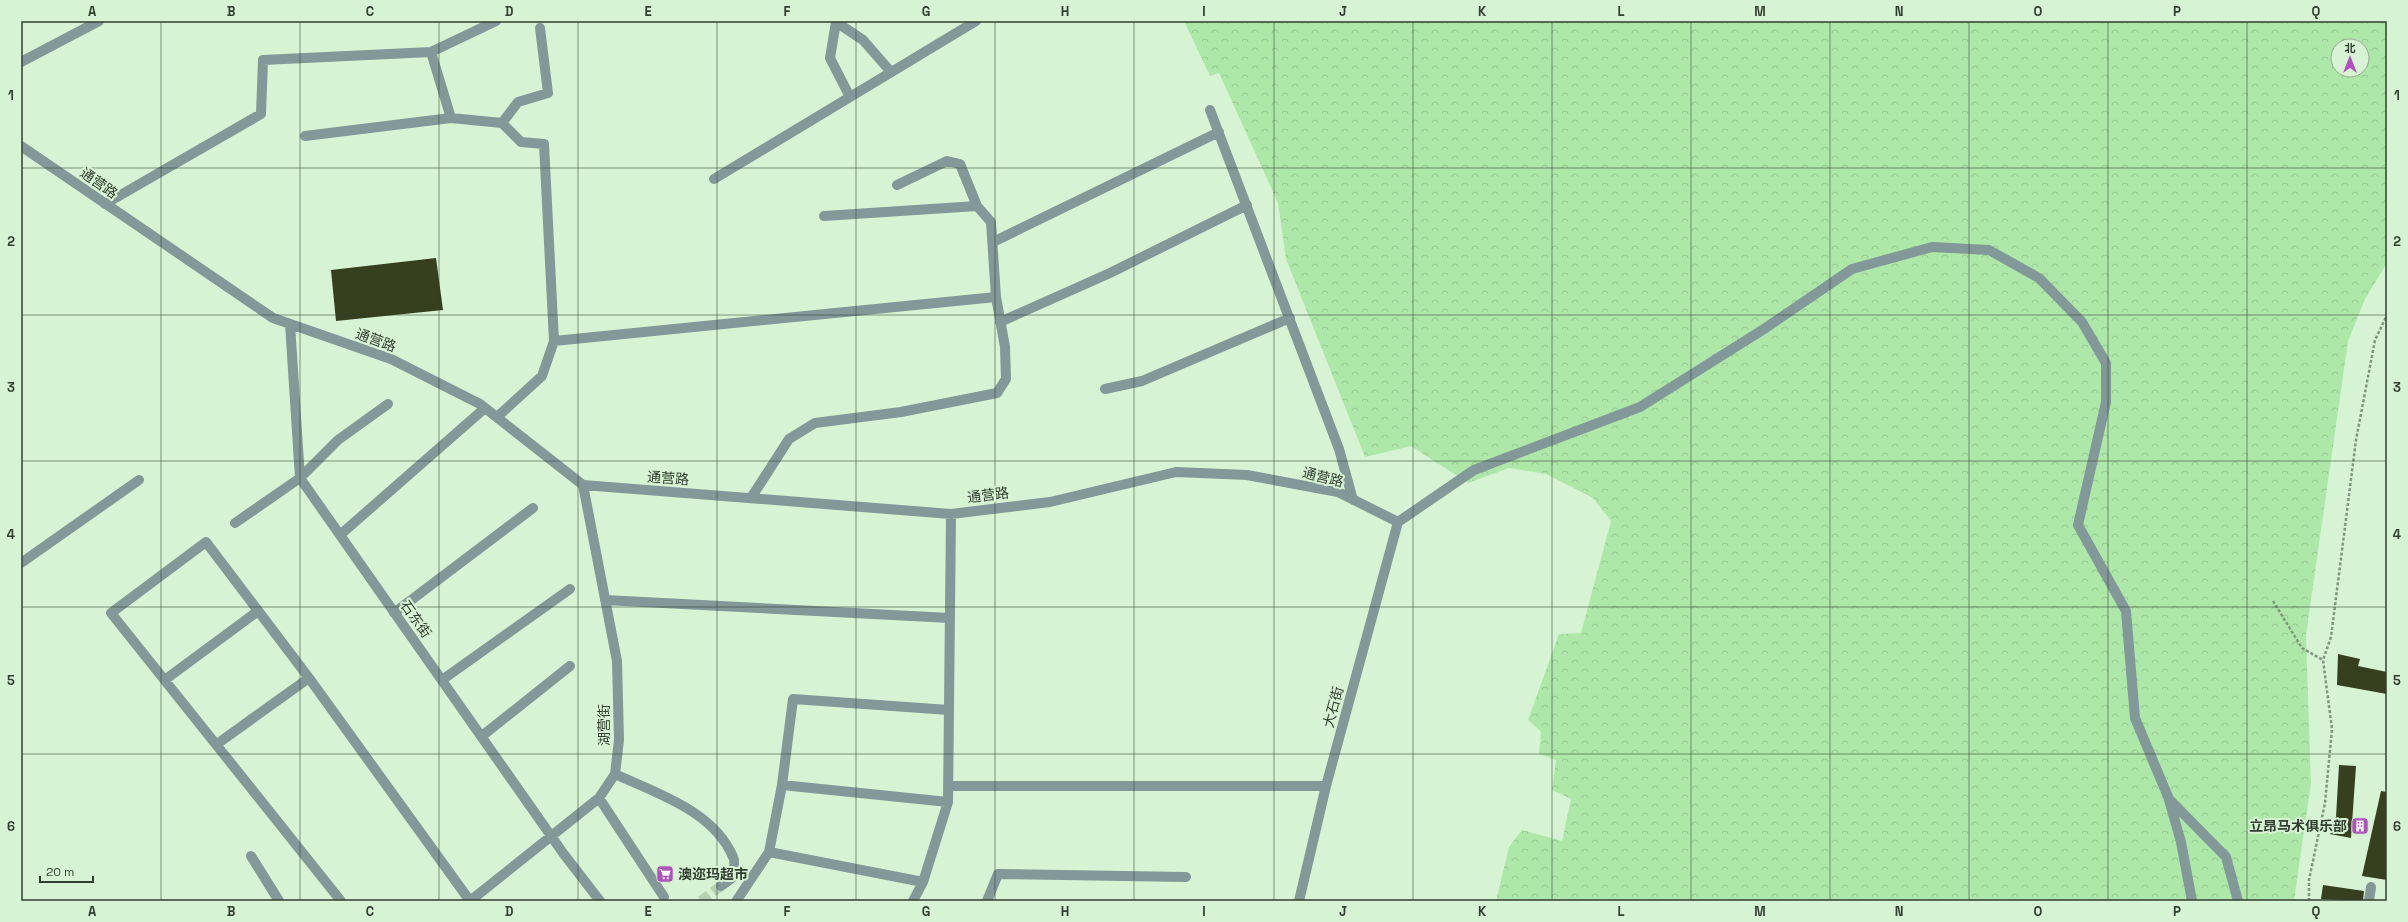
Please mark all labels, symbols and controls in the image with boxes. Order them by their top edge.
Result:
text: A [88,3,97,20]
text: B [227,3,236,20]
text: C [366,3,374,20]
text: D [505,3,514,20]
text: E [644,3,652,20]
text: F [784,3,791,20]
text: G [922,3,930,20]
text: H [1061,3,1069,20]
text: I [1202,3,1206,20]
text: J [1339,3,1347,20]
text: K [1478,3,1487,20]
text: L [1617,3,1625,20]
text: M [1754,3,1766,20]
text: N [1895,3,1903,20]
text: O [2034,3,2043,20]
text: P [2173,3,2181,20]
text: Q [2312,3,2321,20]
north arrow [2330,38,2370,78]
text: 北 [2345,41,2356,55]
text: 1 [8,87,14,104]
text: 1 [2394,87,2400,104]
street label: 通营路 [77,164,121,202]
text: 2 [7,233,15,250]
text: 2 [2393,233,2401,250]
street label: 通营路 [353,324,399,356]
text: 3 [7,379,15,396]
text: 3 [2393,379,2401,396]
street label: 通营路 [1300,463,1346,491]
street label: 通营路 [646,468,690,488]
street label: 通营路 [966,484,1010,506]
text: 4 [7,526,15,543]
text: 4 [2393,526,2401,543]
street label: 石东街 [397,597,435,641]
text: 5 [7,672,15,689]
text: 5 [2393,672,2401,689]
street label: 大石街 [1319,684,1347,730]
street label: 湖营街 [595,704,613,746]
building icon: 立昂马术俱乐部 [2350,816,2370,836]
place label: 立昂马术俱乐部 [2249,817,2347,835]
text: 6 [7,818,15,835]
text: 6 [2393,818,2401,835]
scale bar [40,858,93,884]
text: 20 m [46,864,74,880]
supermarket icon: 澳迩玛超市 [655,864,675,884]
place label: 澳迩玛超市 [678,865,748,883]
text: A [88,903,97,920]
text: B [227,903,236,920]
text: C [366,903,374,920]
text: D [505,903,514,920]
text: E [644,903,652,920]
text: F [784,903,791,920]
text: G [922,903,930,920]
text: H [1061,903,1069,920]
text: I [1202,903,1206,920]
text: J [1339,903,1347,920]
text: K [1478,903,1487,920]
text: L [1617,903,1625,920]
text: M [1754,903,1766,920]
text: N [1895,903,1903,920]
text: O [2034,903,2043,920]
text: P [2173,903,2181,920]
text: Q [2312,903,2321,920]

